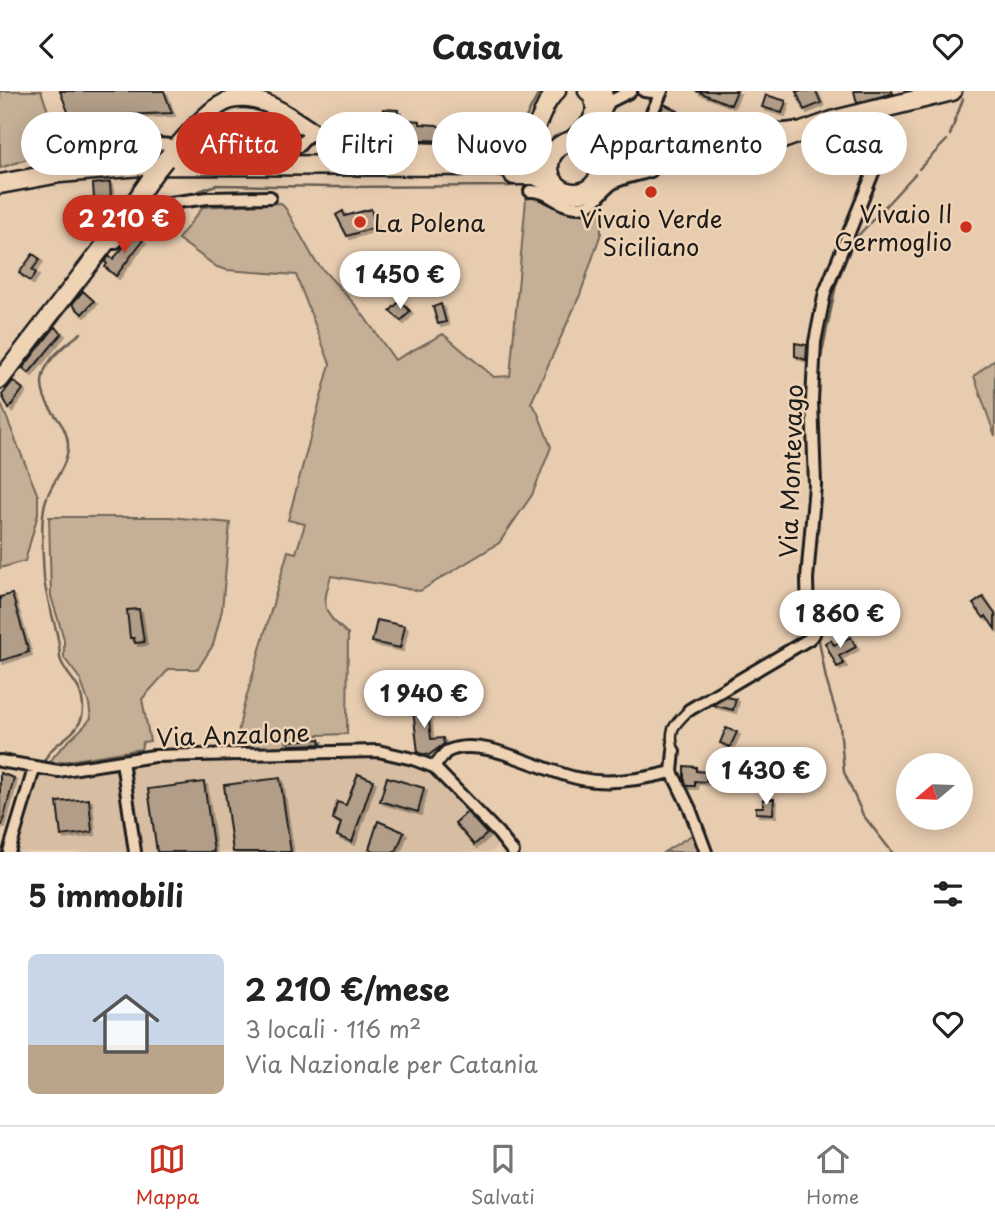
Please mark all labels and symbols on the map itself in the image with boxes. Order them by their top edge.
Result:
marker: Vivaio Verde Siciliano [643,184,659,200]
pin: 2 210 € [59,195,189,255]
place label: Vivaio Il Germoglio [834,195,952,259]
place label: Vivaio Verde Siciliano [580,200,722,264]
place label: La Polena [374,204,485,240]
marker: La Polena [352,214,368,230]
marker: Vivaio Il Germoglio [958,219,974,235]
pin: 1 450 € [335,251,465,311]
street label: Via Montevago [769,384,811,558]
pin: 1 860 € [775,591,905,650]
pin: 1 940 € [359,671,489,730]
street label: Via Anzalone [155,713,311,755]
pin: 1 430 € [701,747,831,807]
north arrow [896,753,973,829]

